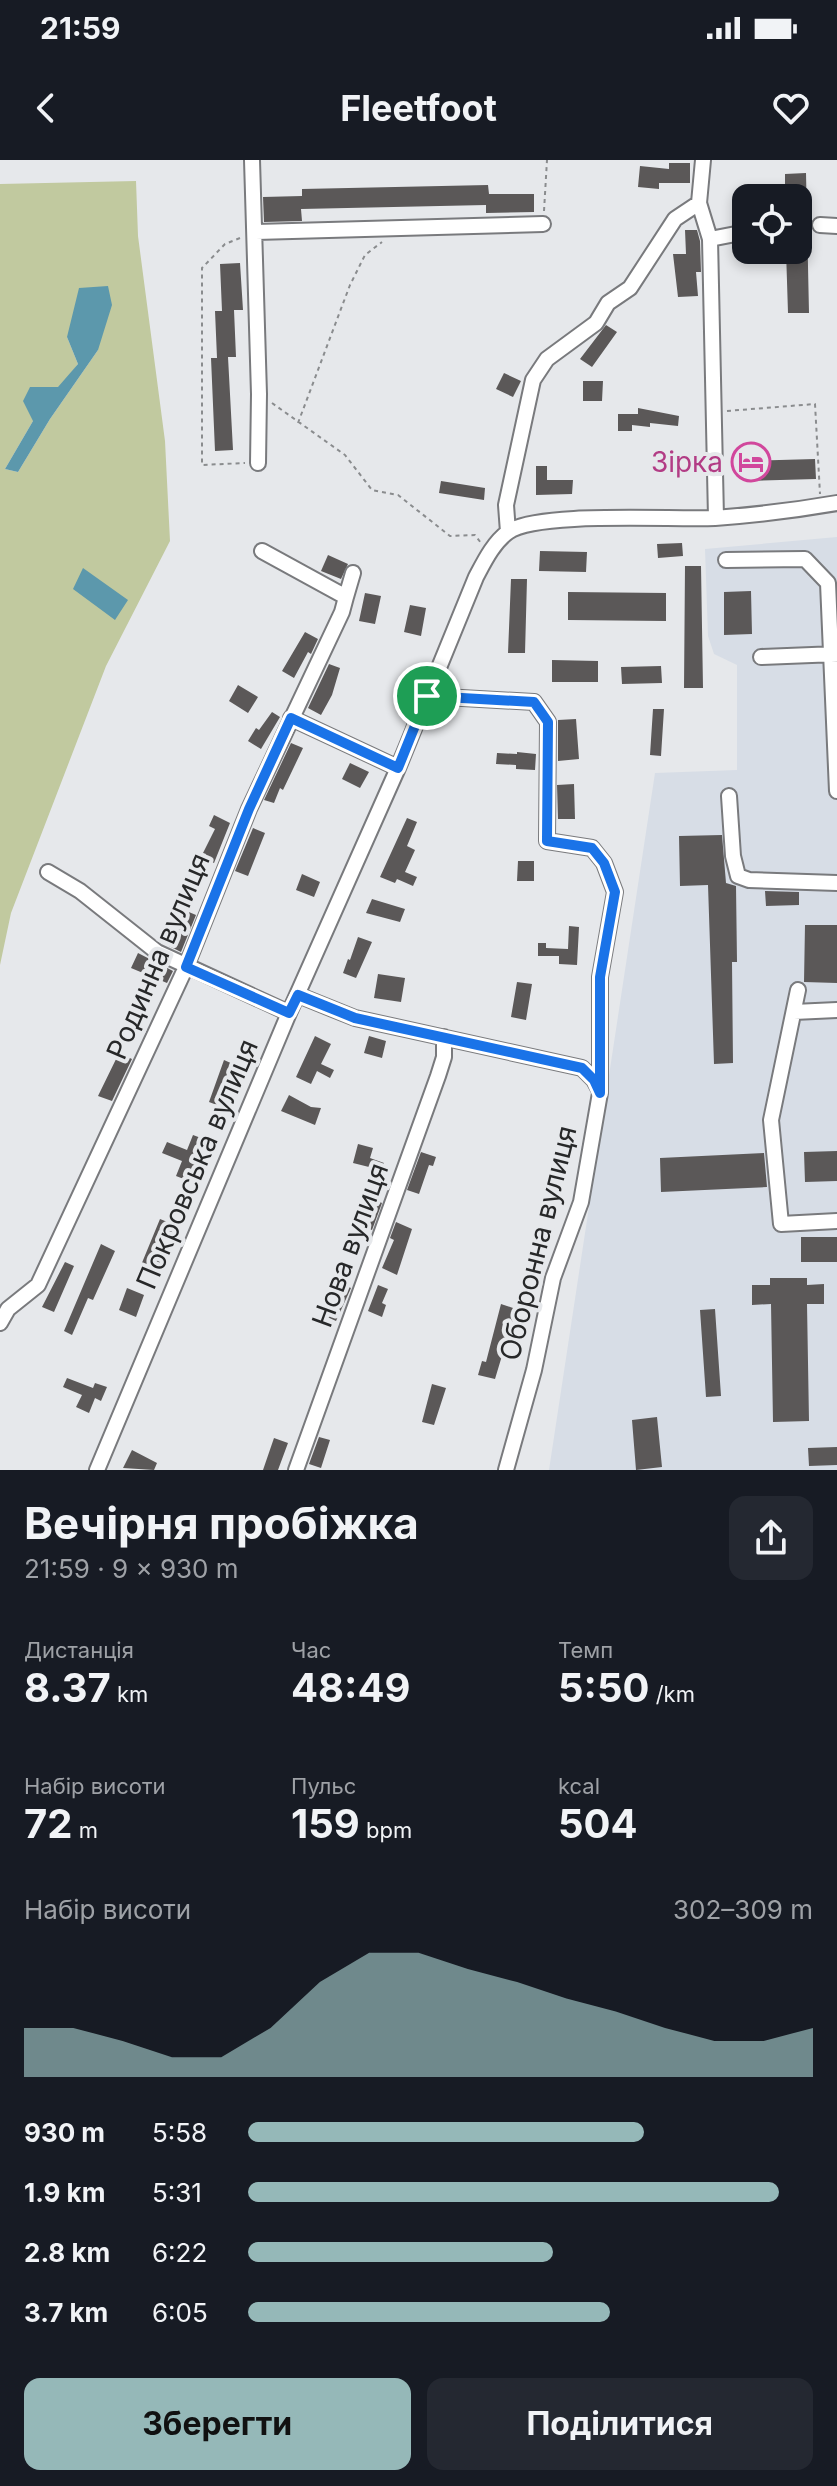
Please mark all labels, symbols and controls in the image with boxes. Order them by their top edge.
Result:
text: 21:59 [40,10,121,46]
icon: back [24,86,68,130]
text: Fleetfoot [340,86,497,130]
icon: heart [769,86,813,130]
map controls [732,184,812,264]
button: locate [732,184,812,264]
hotel icon: Зірка [730,441,772,483]
place label: Зірка [651,445,723,479]
pin [393,662,461,730]
icon: arrive [405,674,449,718]
street label: Родинна вулиця [99,848,217,1064]
street label: Покровська вулиця [129,1034,265,1294]
street label: Оборонна вулиця [492,1122,584,1364]
street label: Нова вулиця [305,1158,395,1332]
text: Вечірня пробіжка [24,1496,419,1550]
button: share [729,1496,813,1580]
text: 21:59 · 9 × 930 m [24,1553,239,1584]
text: Дистанція [24,1637,134,1663]
text: Час [291,1637,331,1663]
text: Темп [558,1637,613,1663]
text: 8.37 [24,1663,111,1712]
text: 48:49 [291,1663,410,1712]
text: 5:50 [558,1663,649,1712]
text: km [111,1681,148,1707]
text: /km [649,1681,695,1707]
text: Набір висоти [24,1773,166,1799]
text: Пульс [291,1773,356,1799]
text: kcal [558,1773,600,1799]
text: 72 [24,1799,72,1848]
text: 159 [291,1799,360,1848]
text: 504 [558,1799,638,1848]
text: m [72,1817,98,1843]
text: bpm [360,1817,412,1843]
text: Набір висоти [24,1894,191,1925]
text: 302–309 m [673,1894,813,1925]
text: 930 m [24,2117,105,2148]
text: 5:58 [152,2117,207,2148]
text: 1.9 km [24,2177,105,2208]
text: 5:31 [152,2177,202,2208]
text: 2.8 km [24,2237,110,2268]
text: 6:22 [152,2237,207,2268]
text: 3.7 km [24,2297,108,2328]
text: 6:05 [152,2297,208,2328]
button: Зберегти [24,2378,411,2470]
button: Поділитися [427,2378,813,2470]

